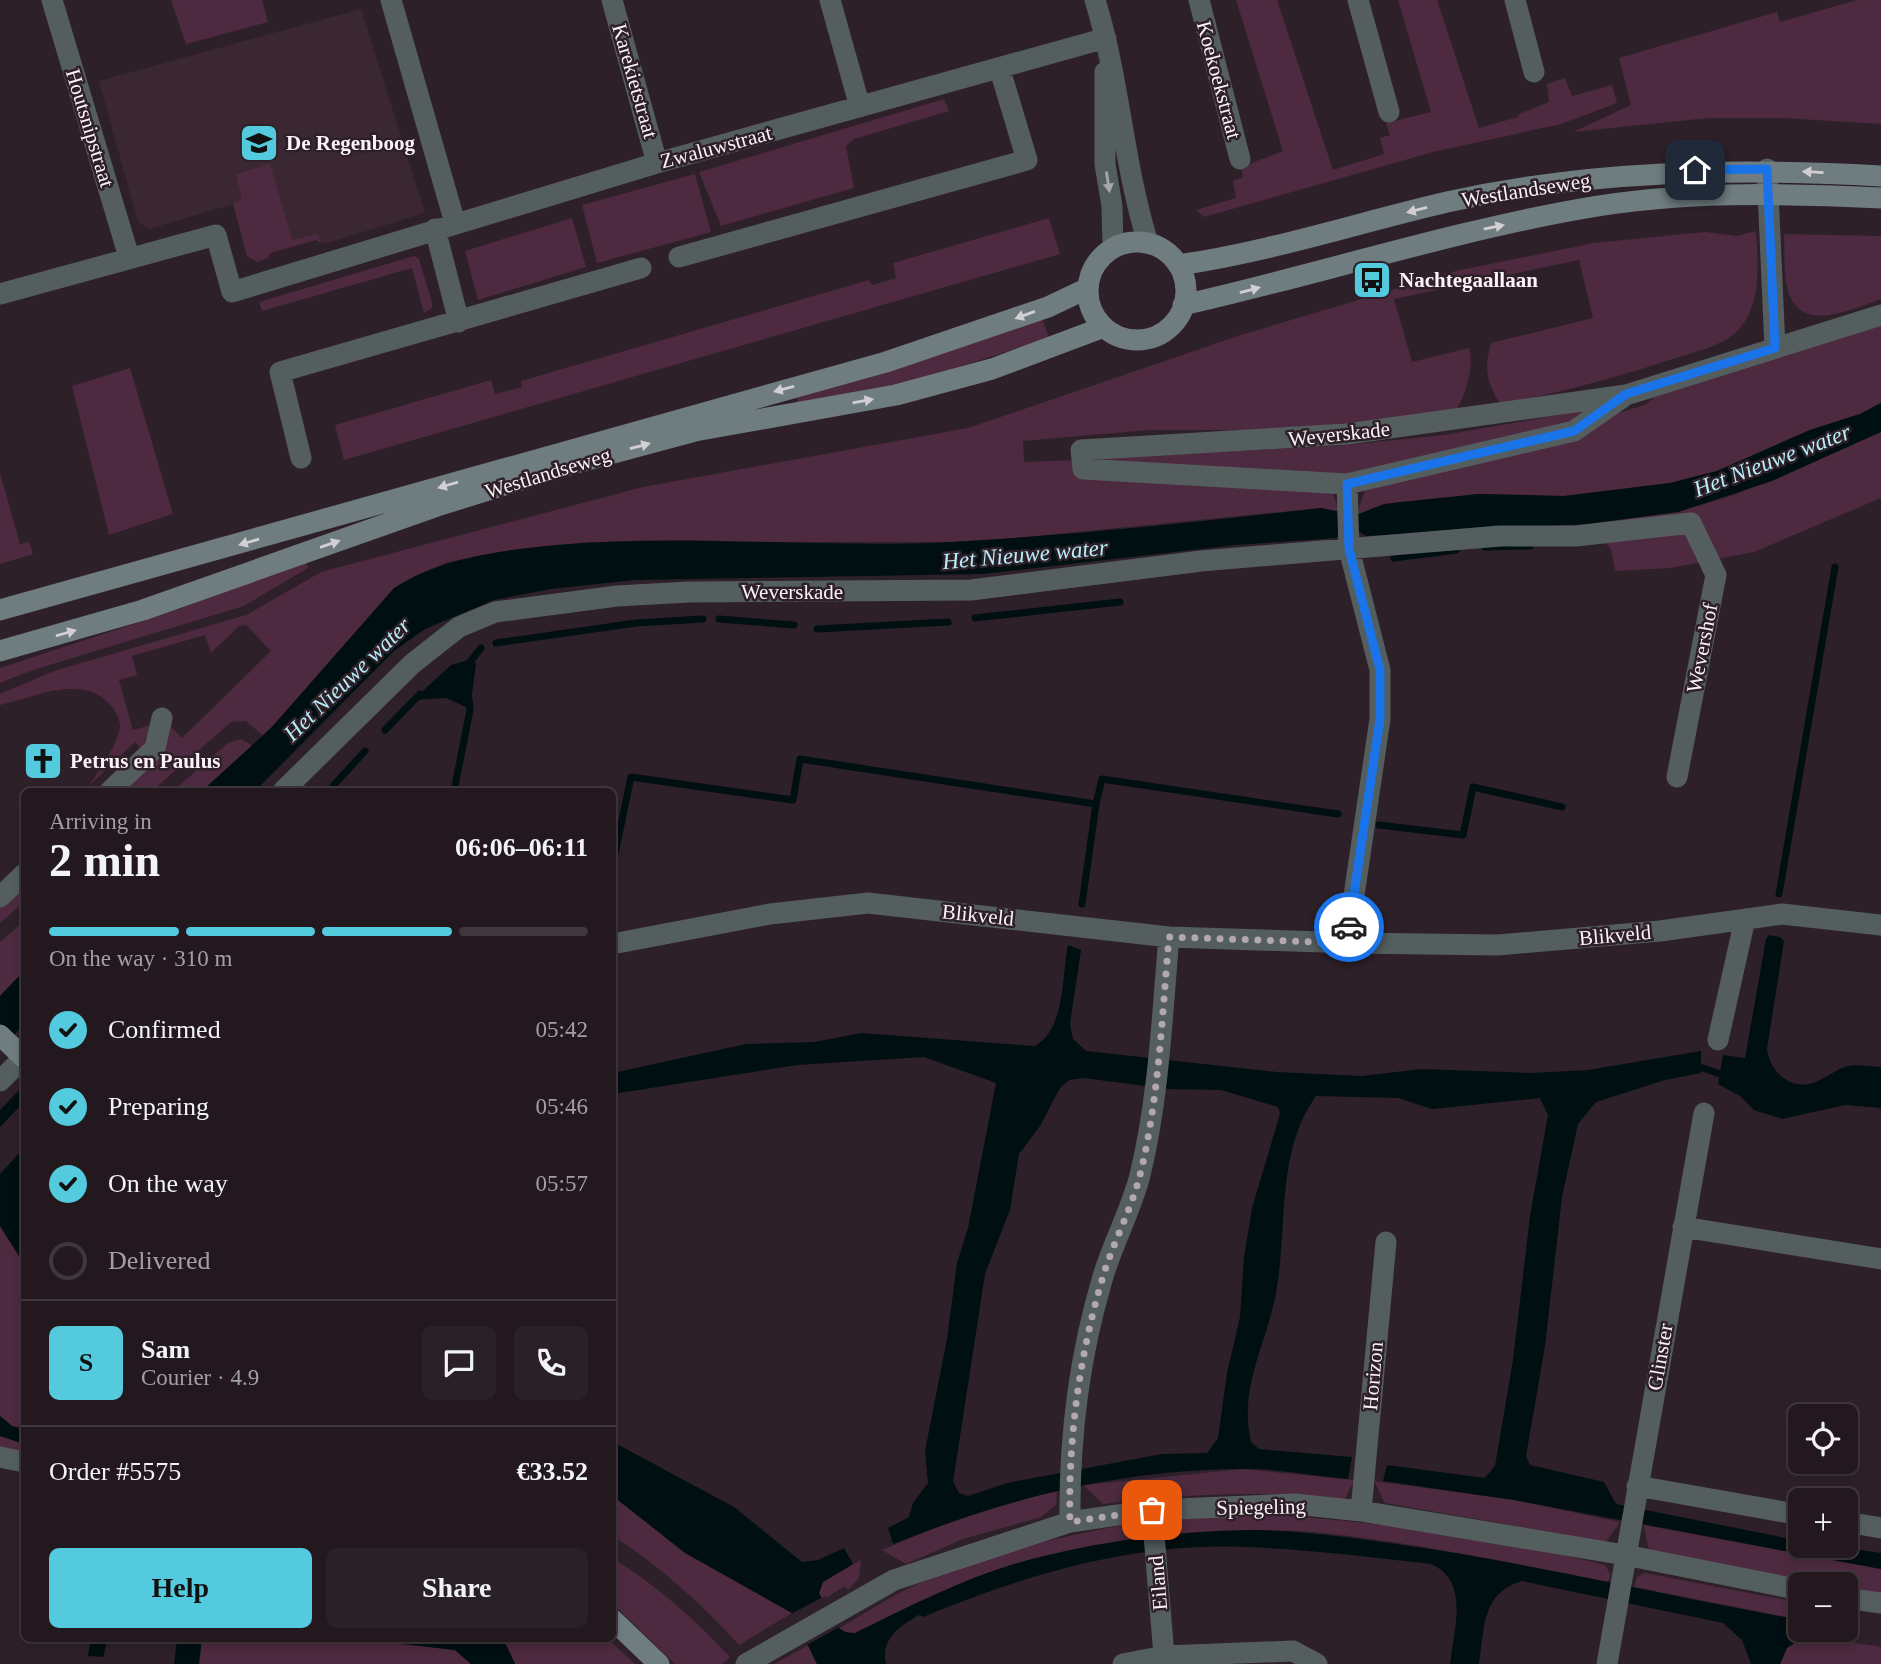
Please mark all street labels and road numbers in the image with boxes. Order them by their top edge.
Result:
street label: Koekoekstraat [1192,18,1246,142]
street label: Karekietstraat [607,21,663,141]
street label: Houtsnipstraat [61,66,119,190]
street label: Zwaluwstraat [658,121,774,173]
street label: Westlandseweg [1460,168,1593,212]
street label: Weverskade [1287,417,1391,451]
street label: Westlandseweg [482,442,614,503]
street label: Weverskade [741,580,843,604]
street label: Wevershof [1682,601,1722,695]
street label: Blikveld [941,899,1016,931]
street label: Blikveld [1578,920,1653,950]
street label: Glinster [1642,1322,1678,1392]
street label: Horizon [1358,1340,1388,1411]
street label: Spiegeling [1216,1494,1307,1520]
street label: Eiland [1144,1554,1172,1611]

